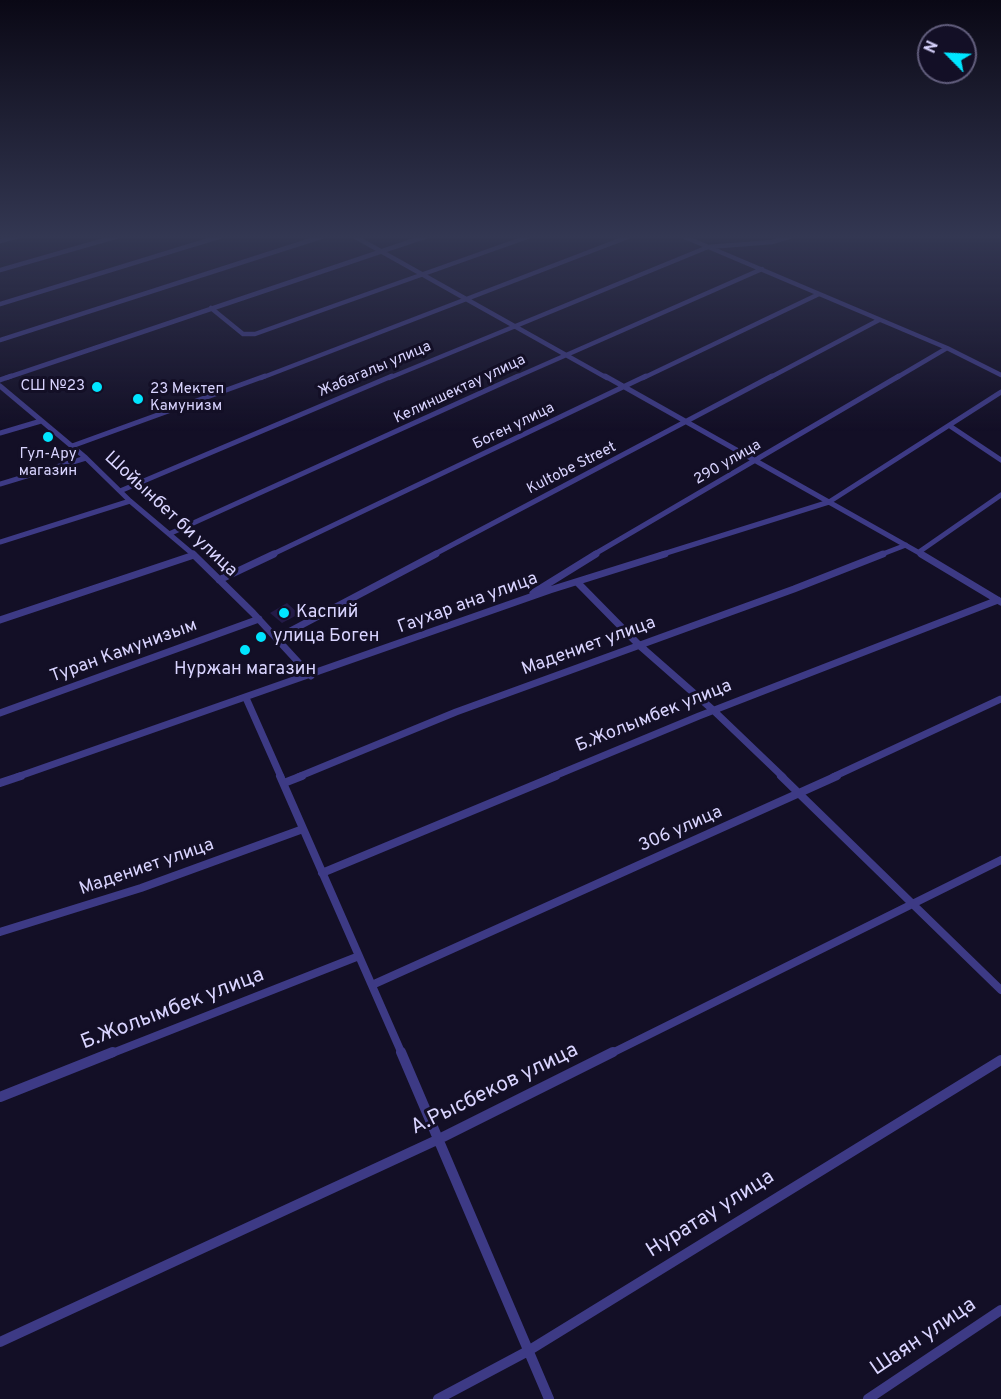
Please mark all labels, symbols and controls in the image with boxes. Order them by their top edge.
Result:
north arrow [917,24,977,84]
text: N [921,38,944,57]
street label: Жабагалы улица [316,338,434,402]
street label: Келиншектау улица [391,352,529,428]
place label: СШ №23 [20,378,85,396]
marker: СШ №23 [90,380,104,394]
place label: 23 Мектеп Камунизм [150,381,224,416]
marker: 23 Мектеп Камунизм [131,392,145,406]
street label: Боген улица [470,399,558,455]
marker: Гул-Ару магазин [41,430,55,444]
street label: 290 улица [691,437,765,489]
street label: Kultobe Street [524,439,620,499]
place label: Гул-Ару магазин [19,446,77,481]
street label: Шойынбет би улица [99,448,241,582]
street label: Гаухар ана улица [395,569,541,639]
place label: Каспий [296,602,358,624]
marker: Каспий [277,606,291,620]
street label: Мадениет улица [519,613,659,681]
street label: Туран Камунизым [48,615,200,689]
place label: улица Боген [273,626,379,648]
marker: улица Боген [254,630,268,644]
marker: Нуржан магазин [238,643,252,657]
place label: Нуржан магазин [174,659,316,681]
street label: Б.Жолымбек улица [573,676,735,758]
street label: 306 улица [636,802,726,858]
street label: Мадениет улица [77,835,217,901]
street label: Б.Жолымбек улица [78,963,268,1057]
street label: А.Рысбеков улица [407,1038,583,1142]
street label: Нуратау улица [642,1166,780,1264]
street label: Шаян улица [866,1293,982,1383]

